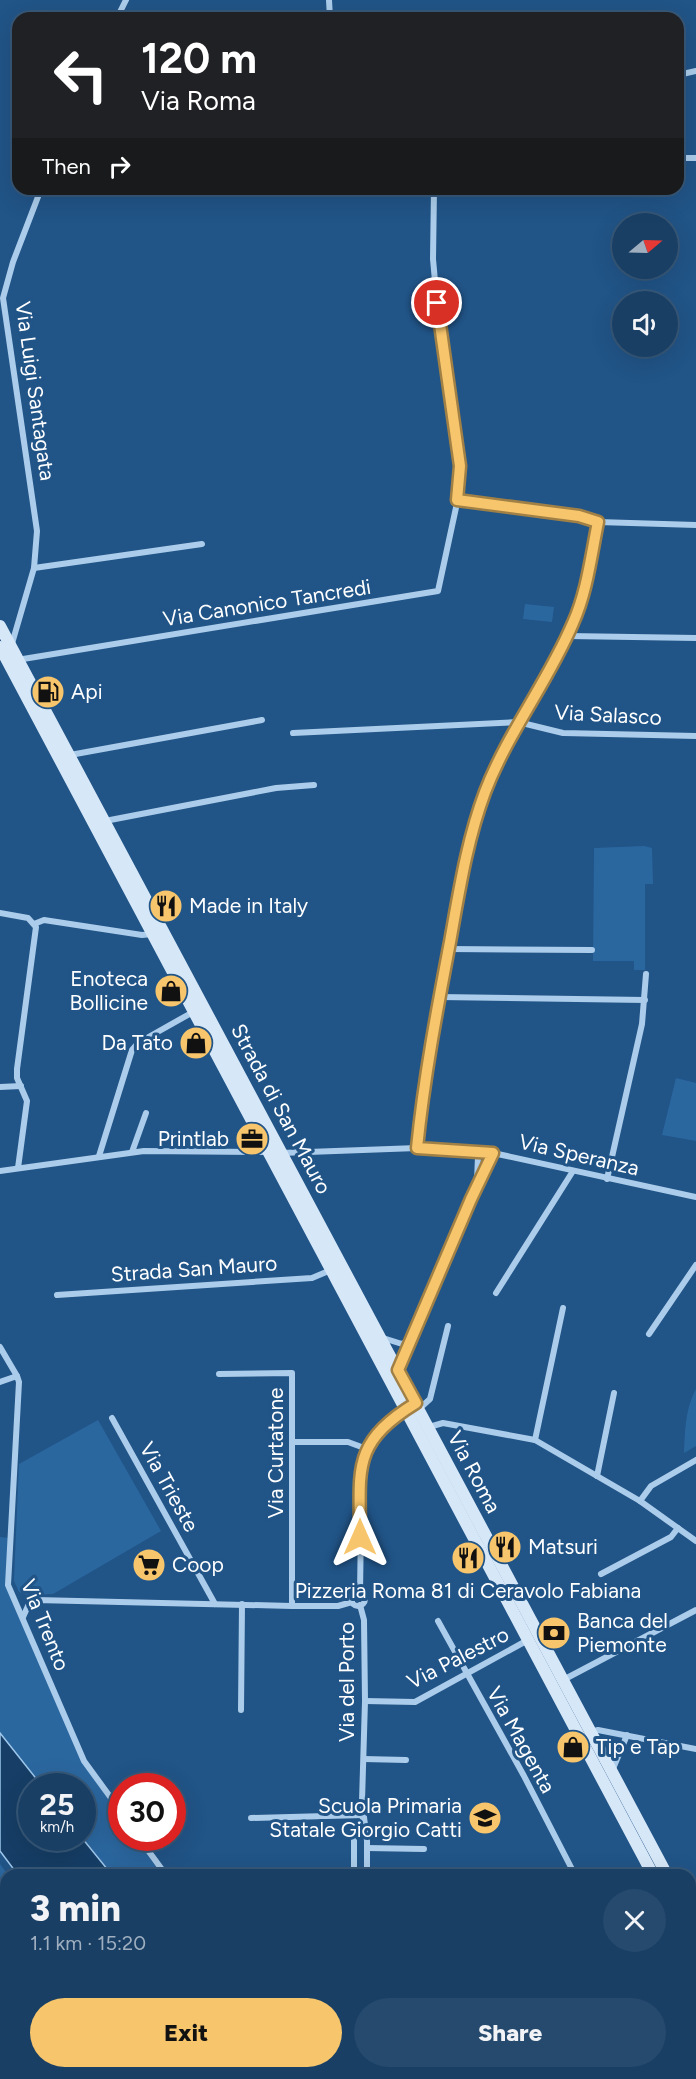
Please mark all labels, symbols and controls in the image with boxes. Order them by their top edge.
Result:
text: 120 m [141,33,257,84]
icon: left [42,36,120,114]
text: Via Roma [141,84,256,117]
icon: right [103,150,136,183]
text: Then [42,153,91,180]
north arrow [612,213,678,279]
map controls [612,213,678,357]
pin [411,277,462,328]
icon: arrive [420,286,453,319]
button: sound [612,291,678,357]
street label: Via Luigi Santagata [11,300,60,482]
street label: Via Canonico Tancredi [161,574,373,631]
fuel station icon: Api [30,674,66,710]
place label: Api [71,679,103,704]
street label: Via Salasco [554,699,662,730]
restaurant icon: Made in Italy [148,888,184,924]
place label: Made in Italy [189,893,308,918]
place label: Enoteca Bollicine [69,966,148,1015]
shop icon: Enoteca Bollicine [153,973,189,1009]
street label: Strada di San Mauro [226,1019,337,1198]
shop icon: Da Tato [178,1025,214,1061]
place label: Da Tato [102,1030,173,1055]
office icon: Printlab [234,1121,270,1157]
place label: Printlab [158,1126,229,1151]
street label: Via Speranza [517,1129,642,1180]
street label: Strada San Mauro [110,1250,278,1287]
street label: Via Curtatone [263,1387,288,1519]
street label: Via Roma [442,1427,506,1517]
street label: Via Trieste [135,1438,204,1536]
position arrow [328,1505,392,1569]
restaurant icon: Matsuri [487,1529,523,1565]
place label: Matsuri [528,1534,598,1559]
restaurant icon: Pizzeria Roma 81 di Ceravolo Fabiana [450,1540,486,1576]
supermarket icon: Coop [131,1547,167,1583]
place label: Coop [172,1552,224,1577]
street label: Via Trento [16,1575,75,1674]
place label: Pizzeria Roma 81 di Ceravolo Fabiana [295,1578,641,1603]
place label: Banca del Piemonte [577,1608,668,1657]
bank icon: Banca del Piemonte [536,1615,572,1651]
street label: Via Palestro [403,1621,513,1694]
street label: Via del Porto [334,1622,359,1742]
street label: Via Magenta [482,1682,561,1797]
shop icon: Tip e Tap [555,1729,591,1765]
place label: Tip e Tap [596,1734,680,1759]
speed limit sign: 30 [108,1773,186,1851]
text: 25 [40,1786,74,1823]
place label: Scuola Primaria Statale Giorgio Catti [269,1793,462,1842]
school or university icon: Scuola Primaria Statale Giorgio Catti [467,1800,503,1836]
text: km/h [40,1818,74,1836]
text: 3 min [30,1887,121,1930]
button: close [603,1889,666,1952]
text: 1.1 km · 15:20 [30,1931,146,1955]
button: Exit [30,1998,342,2067]
button: Share [354,1998,666,2067]

